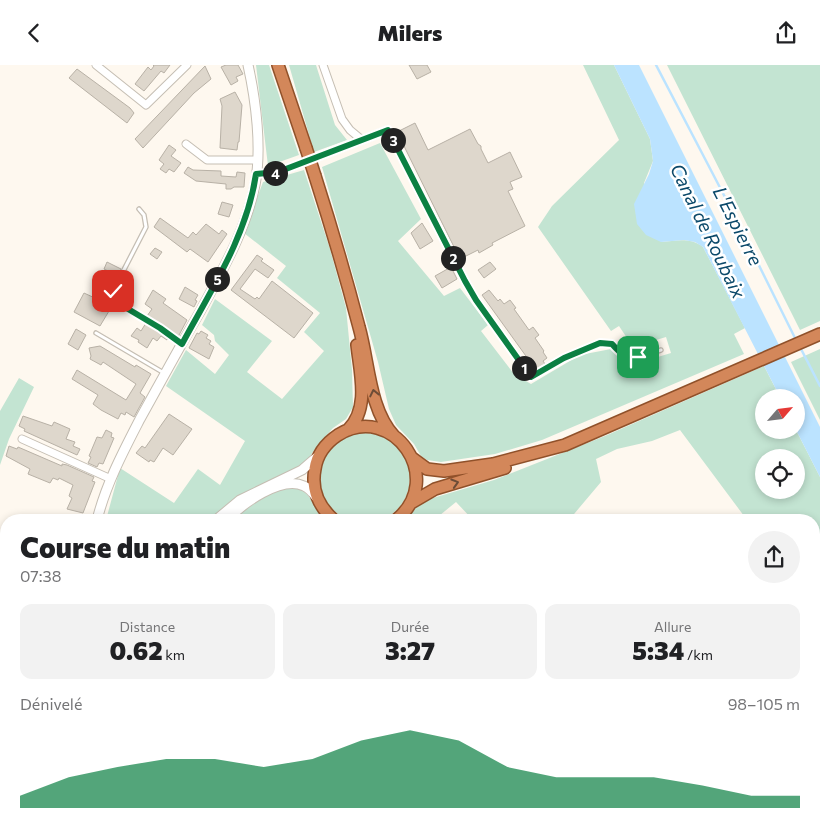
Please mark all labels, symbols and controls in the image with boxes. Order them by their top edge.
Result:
icon: back [20,19,48,47]
text: Milers [378,19,442,46]
icon: share [772,19,800,47]
pin: 3 [380,127,406,153]
text: 3 [389,132,398,149]
water label: Canal de Roubaix [666,160,751,303]
pin: 4 [262,161,288,185]
text: 4 [271,165,280,182]
water label: L'Espierre [709,182,768,269]
pin: 2 [440,245,466,271]
text: 2 [450,250,457,267]
pin: 5 [204,267,230,291]
pin [92,270,134,312]
text: 5 [213,271,222,288]
icon: check [99,277,127,305]
pin [617,336,659,378]
icon: arrive [624,343,652,371]
pin: 1 [512,355,536,381]
text: 1 [521,360,528,377]
one-way arrow [369,388,380,397]
north arrow [755,389,805,439]
map controls [755,389,805,499]
button: locate [755,449,805,499]
one-way arrow [450,479,459,489]
text: Course du matin [20,530,230,564]
button: share [748,531,800,583]
text: 07:38 [20,566,61,585]
text: Distance [120,618,175,635]
text: Durée [391,618,429,635]
text: Allure [654,618,691,635]
text: 0.62 [110,635,163,665]
text: 3:27 [385,635,435,665]
text: 5:34 [632,635,684,665]
text: km [163,646,185,663]
text: /km [684,646,713,663]
text: Dénivelé [20,694,82,713]
text: 98–105 m [728,694,800,713]

